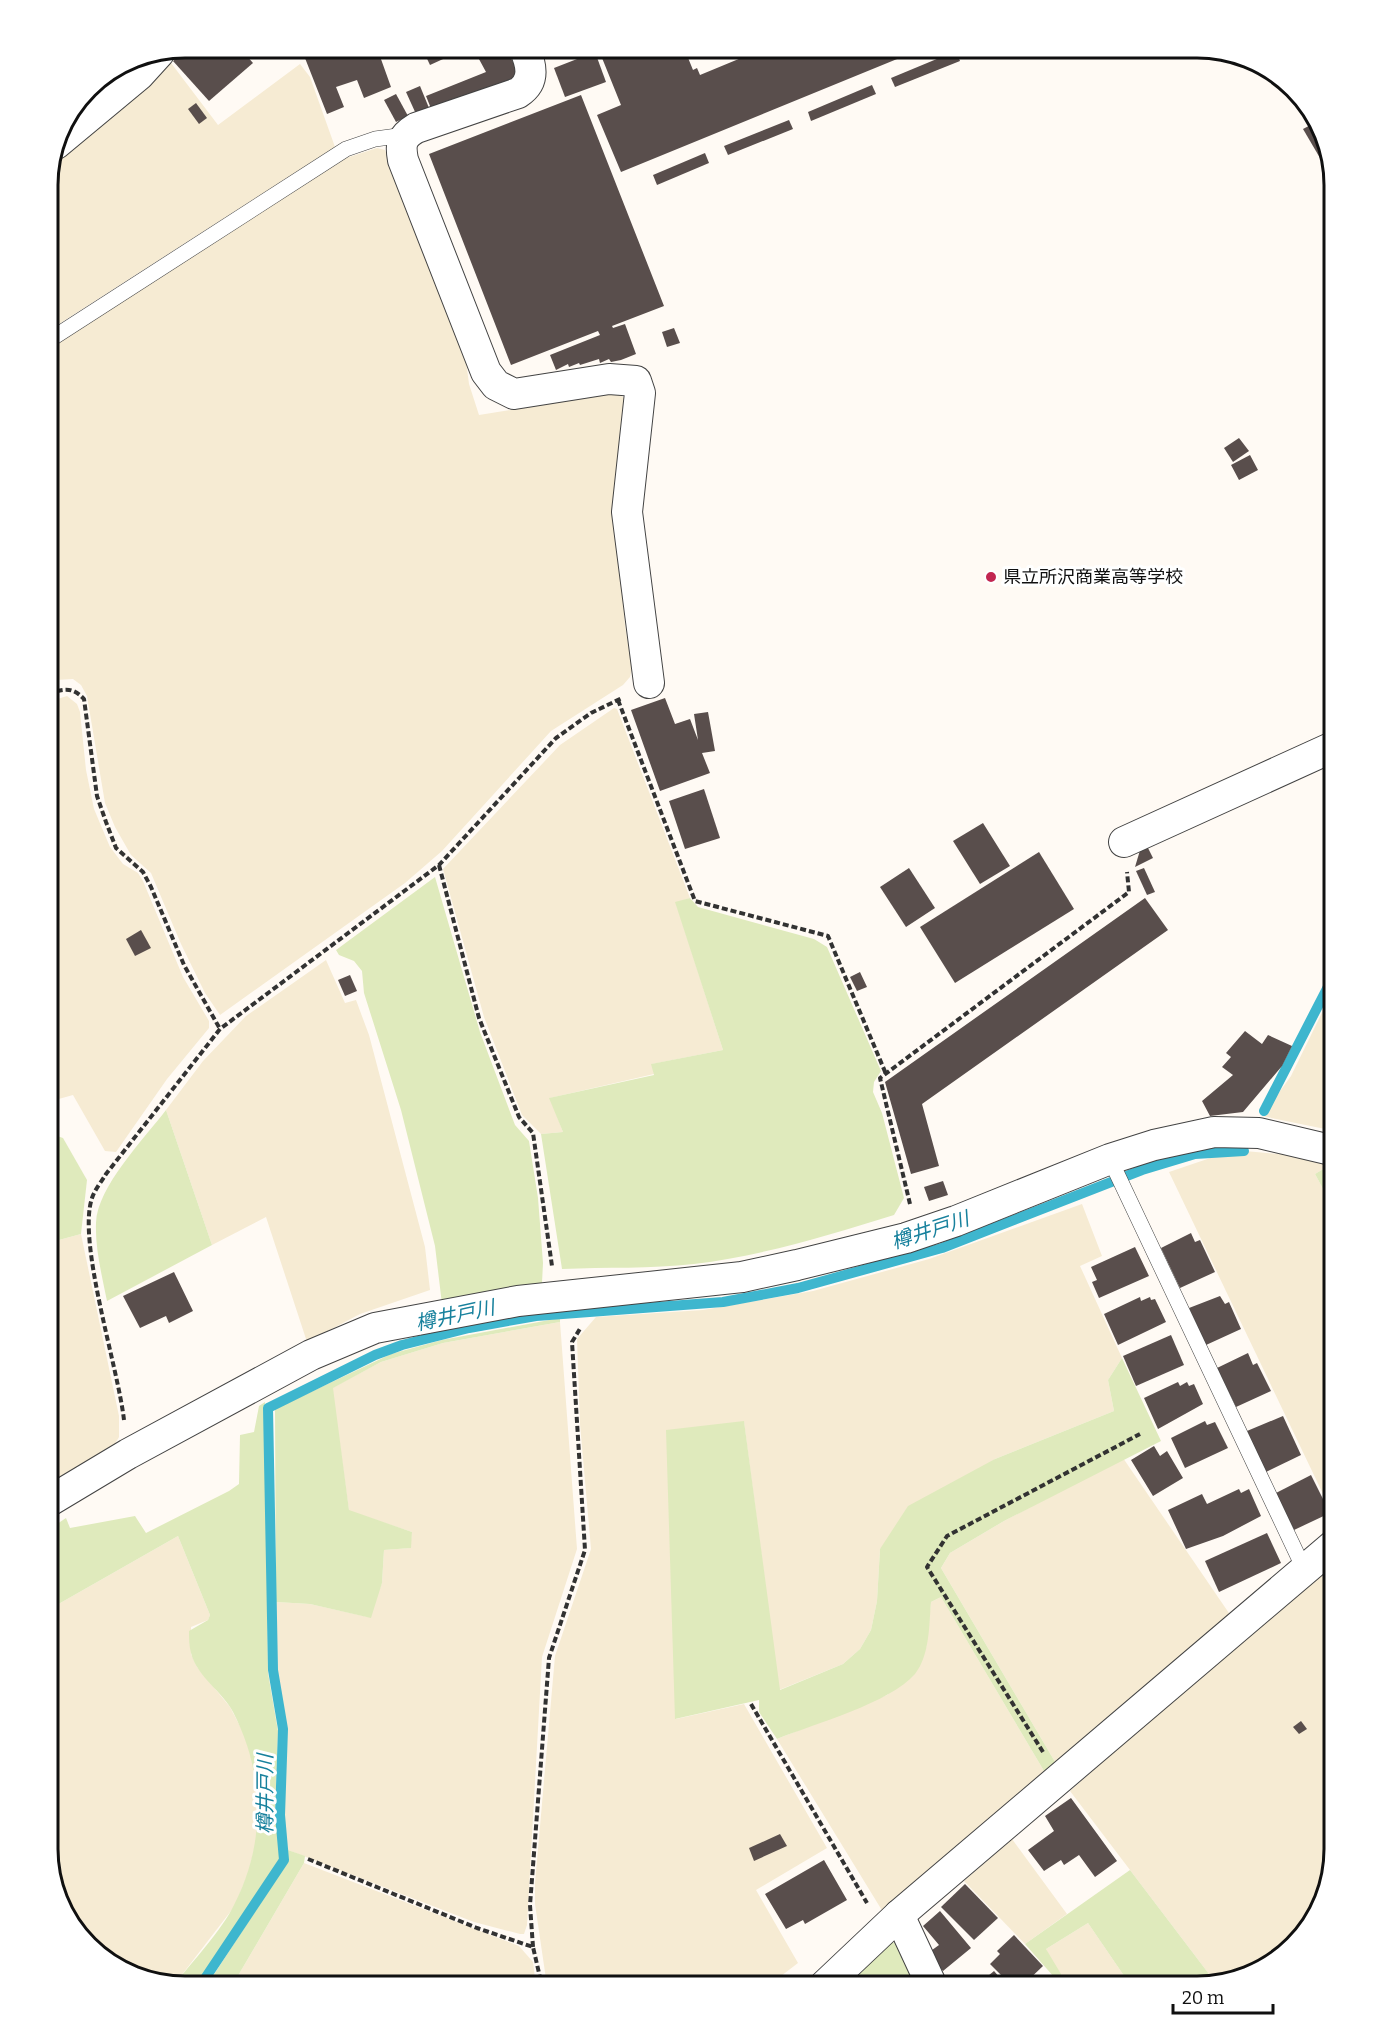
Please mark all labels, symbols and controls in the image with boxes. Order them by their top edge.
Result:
place label: 県立所沢商業高等学校 [1003,566,1183,588]
marker: 県立所沢商業高等学校 [984,570,998,584]
water label: 樽井戸川 [888,1206,974,1254]
water label: 樽井戸川 [413,1295,499,1335]
water label: 樽井戸川 [253,1752,277,1834]
scale bar [1173,1977,1274,2015]
text: 20 m [1182,1987,1224,2009]

